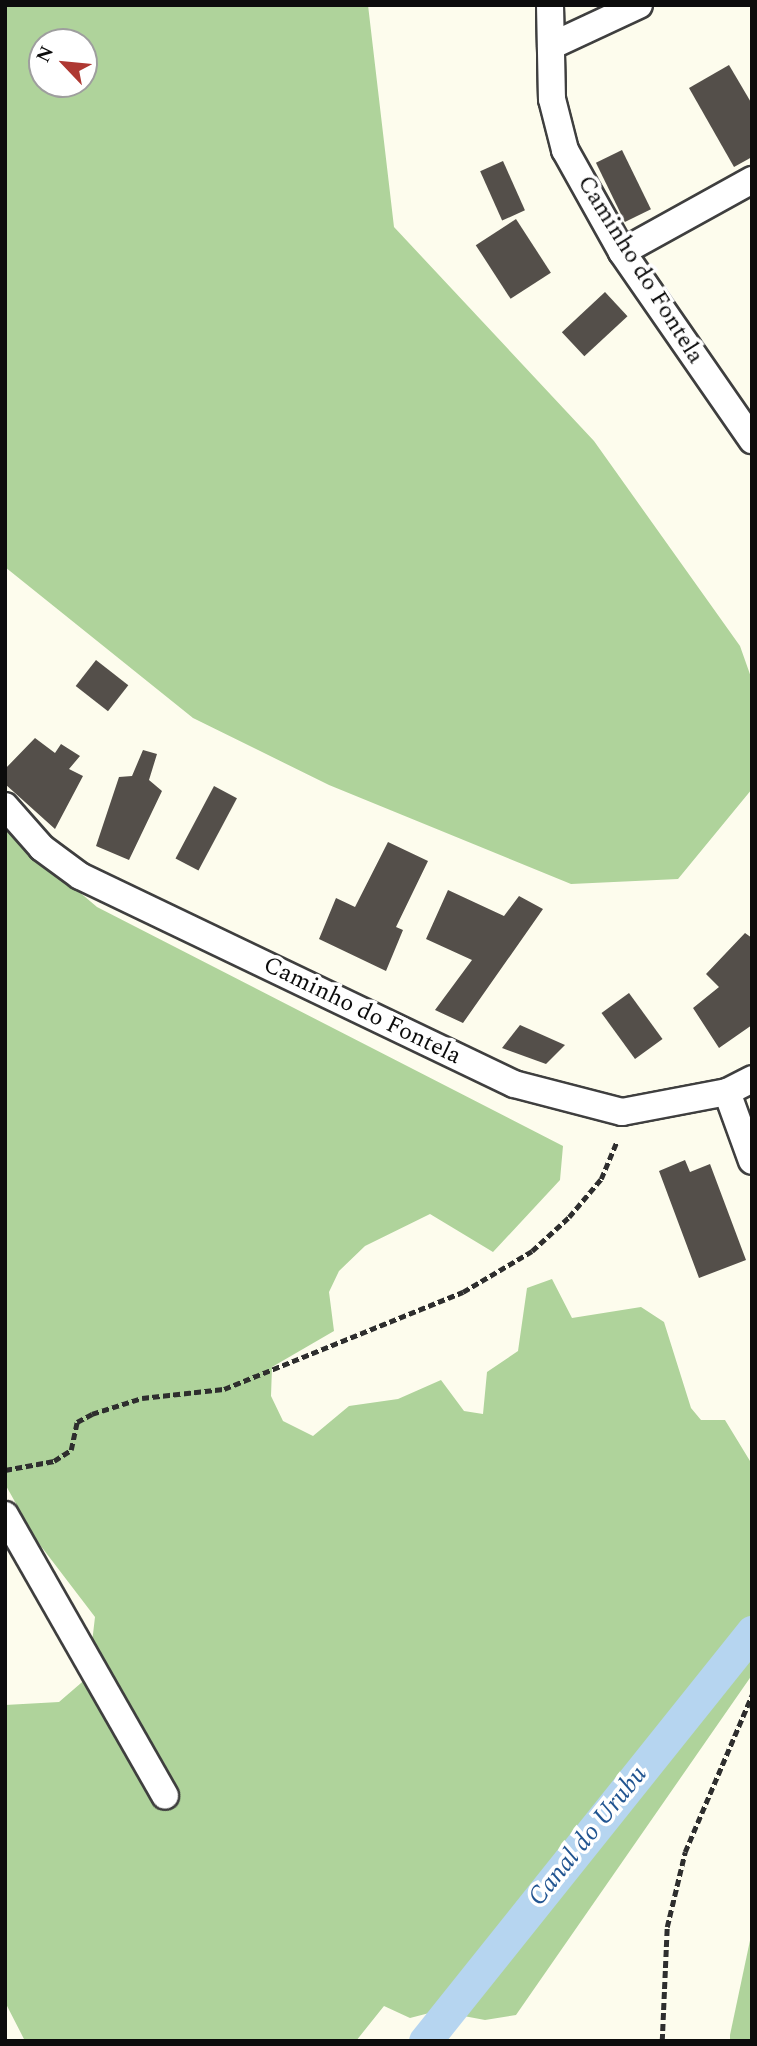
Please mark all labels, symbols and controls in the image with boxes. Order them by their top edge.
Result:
north arrow [28,28,98,98]
text: N [29,41,62,68]
street label: Caminho do Fontela [570,171,710,369]
street label: Caminho do Fontela [258,951,466,1071]
water label: Canal do Urubu [522,1760,654,1912]

